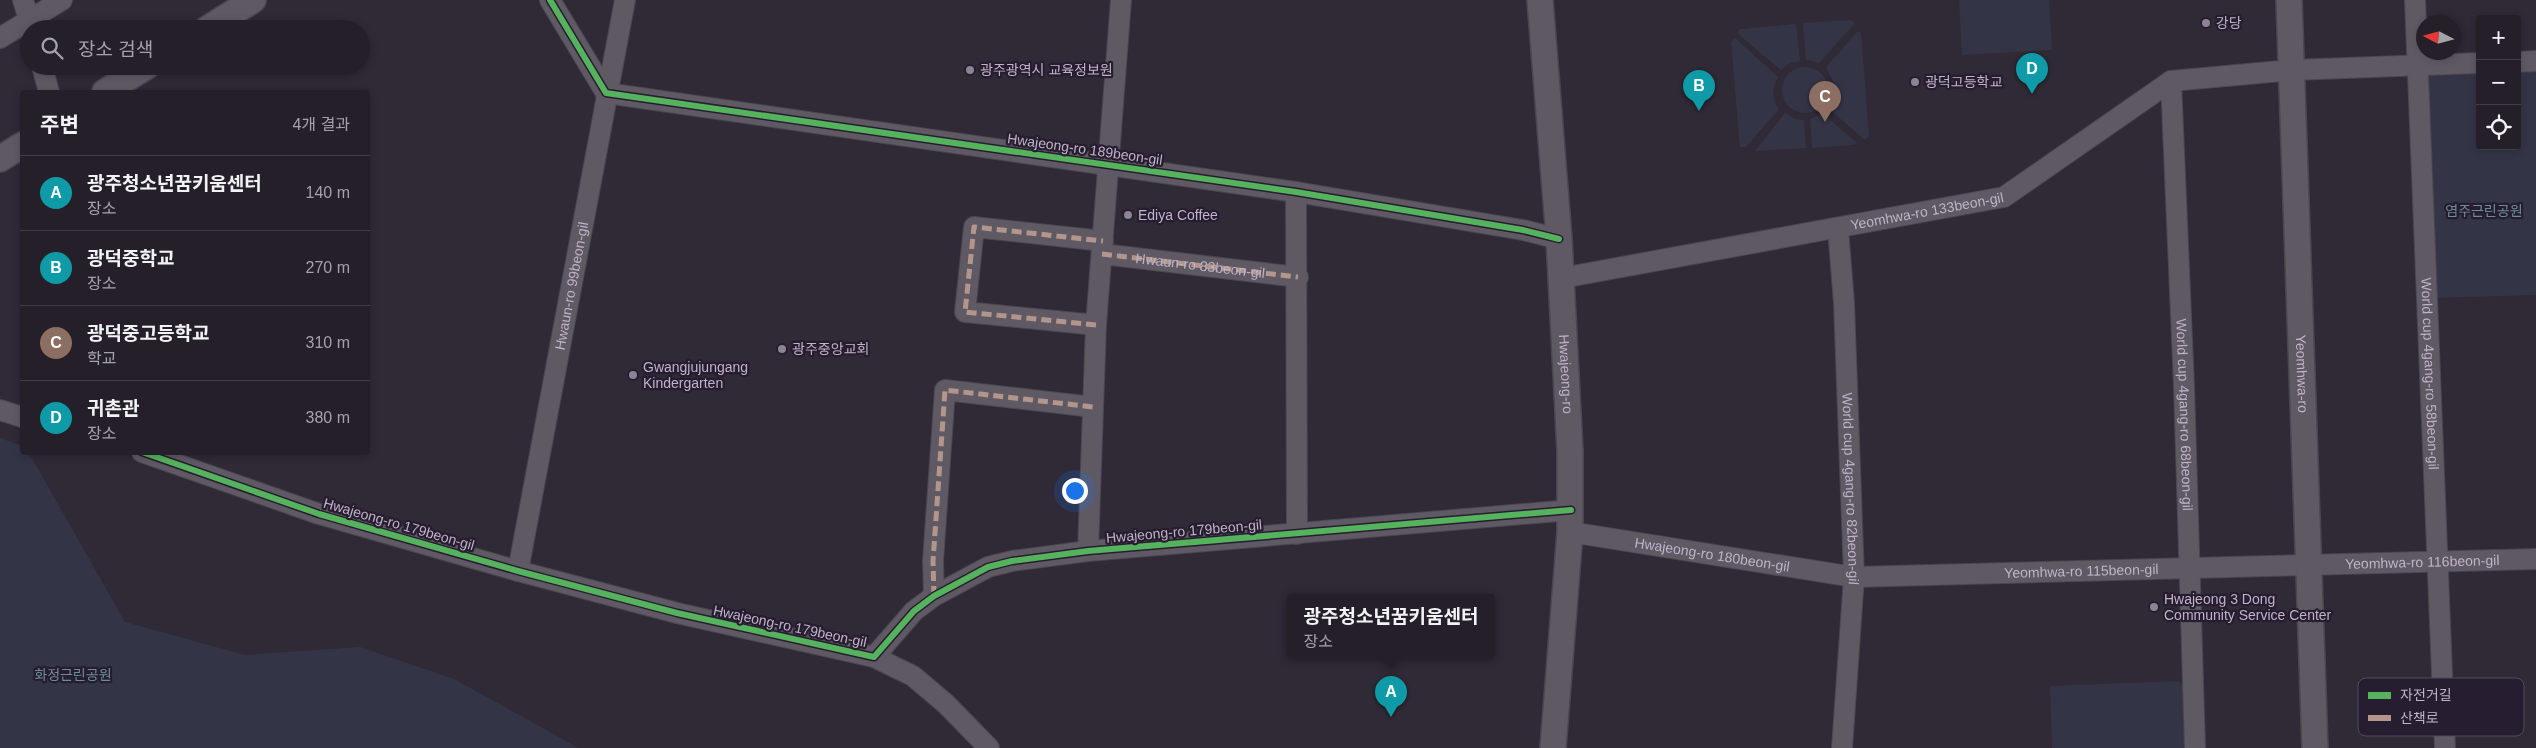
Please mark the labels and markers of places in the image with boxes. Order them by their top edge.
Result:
place label: 강당 [2216,15,2242,31]
marker: 강당 [2200,17,2212,29]
pin: D [2016,53,2048,94]
place label: 광주광역시 교육정보원 [980,62,1113,78]
marker: 광주광역시 교육정보원 [964,64,976,76]
pin: B [1683,70,1715,111]
place label: 광덕고등학교 [1925,74,2002,90]
marker: 광덕고등학교 [1909,76,1921,88]
pin: C [1809,81,1841,122]
place label: Ediya Coffee [1138,207,1218,223]
marker: Ediya Coffee [1122,209,1134,221]
place label: 광주중앙교회 [792,341,869,357]
marker: 광주중앙교회 [776,343,788,355]
place label: Gwangjujungang Kindergarten [643,359,748,391]
marker: Gwangjujungang Kindergarten [627,369,639,381]
place label: Hwajeong 3 Dong Community Service Center [2164,591,2332,623]
marker: Hwajeong 3 Dong Community Service Center [2148,601,2160,613]
pin: A [1375,676,1407,717]

